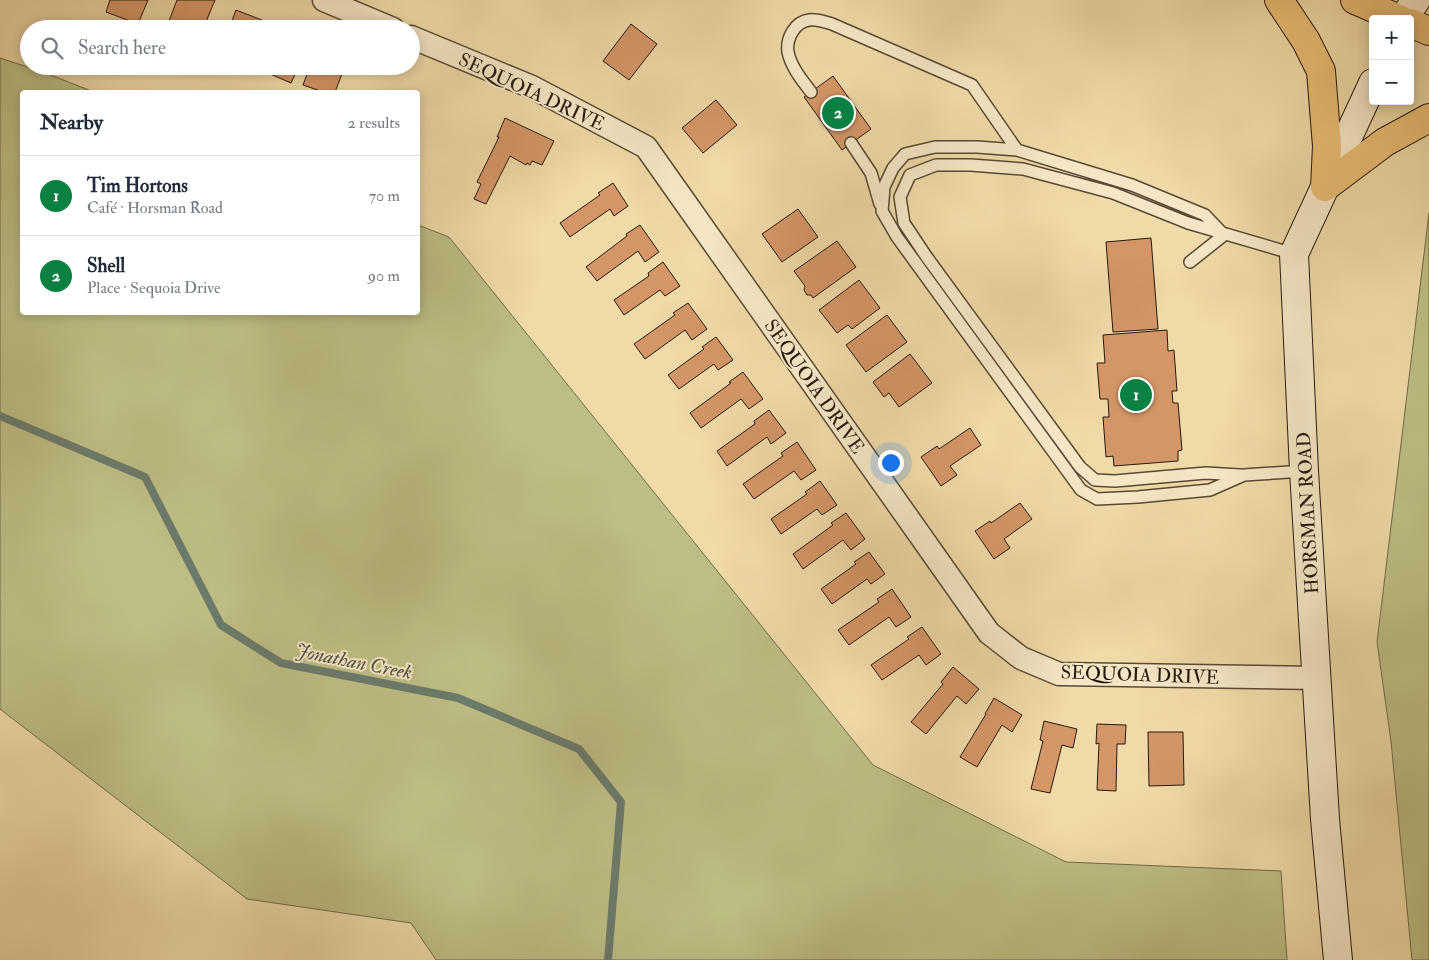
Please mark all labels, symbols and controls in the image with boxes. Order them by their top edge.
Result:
map controls [1369,15,1414,105]
button: + [1369,15,1414,60]
search box [20,20,420,75]
icon: search [38,34,66,62]
text: Search here [78,36,166,60]
street label: SEQUOIA DRIVE [455,48,609,136]
button: − [1369,60,1414,105]
pin: 2 [822,94,854,132]
text: Nearby [40,109,103,136]
text: 2 results [347,113,400,133]
text: Tim Hortons [87,174,188,198]
text: 1 [53,186,59,206]
text: 70 m [369,186,400,206]
text: Café · Horsman Road [87,198,223,218]
text: Shell [87,254,125,278]
text: 2 [52,266,60,286]
text: 90 m [368,266,400,286]
text: Place · Sequoia Drive [87,278,221,298]
street label: SEQUOIA DRIVE [759,315,870,459]
pin: 1 [1120,376,1152,414]
street label: HORSMAN ROAD [1292,431,1324,595]
your location [878,450,904,476]
water label: Jonathan Creek [293,638,414,685]
street label: SEQUOIA DRIVE [1060,660,1220,690]

